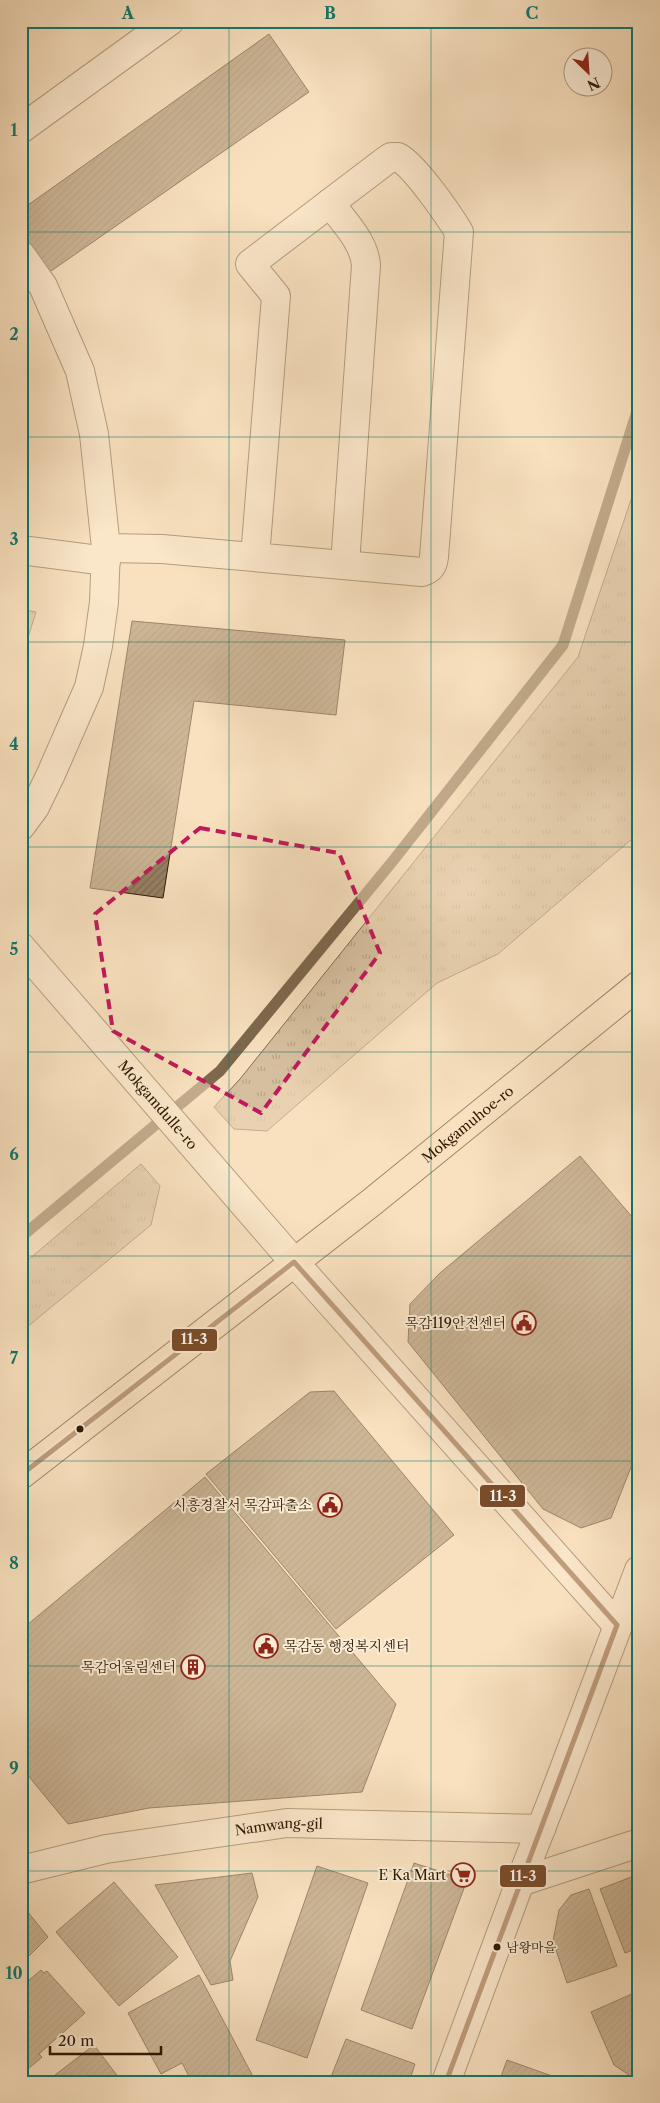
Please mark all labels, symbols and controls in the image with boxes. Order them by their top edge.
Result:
text: A [121,3,135,23]
text: B [324,3,336,23]
text: C [526,3,538,23]
north arrow [562,48,612,98]
text: N [584,73,603,95]
text: 1 [10,120,18,140]
text: 2 [9,324,19,344]
text: 3 [9,529,19,549]
text: 4 [9,734,19,754]
text: 5 [10,939,19,959]
street label: Mokgamdulle-ro [114,1057,201,1153]
street label: Mokgamuhoe-ro [418,1082,517,1167]
text: 6 [9,1144,19,1164]
public building icon: 목감119안전센터 [511,1310,537,1336]
place label: 목감119안전센터 [405,1314,506,1332]
line badge: 11-3 [171,1328,218,1352]
text: 11-3 [181,1330,207,1348]
text: 7 [10,1348,19,1368]
unlabelled marker [75,1424,85,1434]
line badge: 11-3 [479,1484,526,1508]
text: 11-3 [490,1487,516,1505]
public building icon: 시흥경찰서 목감파출소 [317,1492,343,1518]
place label: 시흥경찰서 목감파출소 [173,1496,312,1514]
text: 8 [9,1553,19,1573]
public building icon: 목감동 행정복지센터 [253,1633,279,1659]
place label: 목감동 행정복지센터 [284,1637,409,1655]
building icon: 목감어울림센터 [180,1654,206,1680]
place label: 목감어울림센터 [81,1658,176,1676]
text: 9 [9,1758,19,1778]
street label: Namwang-gil [234,1814,323,1839]
supermarket icon: E Ka Mart [450,1862,476,1888]
line badge: 11-3 [499,1864,547,1888]
place label: E Ka Mart [379,1866,446,1884]
text: 11-3 [510,1867,536,1885]
place label: 남왕마을 [506,1939,557,1955]
marker: 남왕마을 [492,1942,502,1952]
text: 10 [5,1963,23,1983]
scale bar [50,2023,161,2055]
text: 20 m [58,2031,94,2050]

